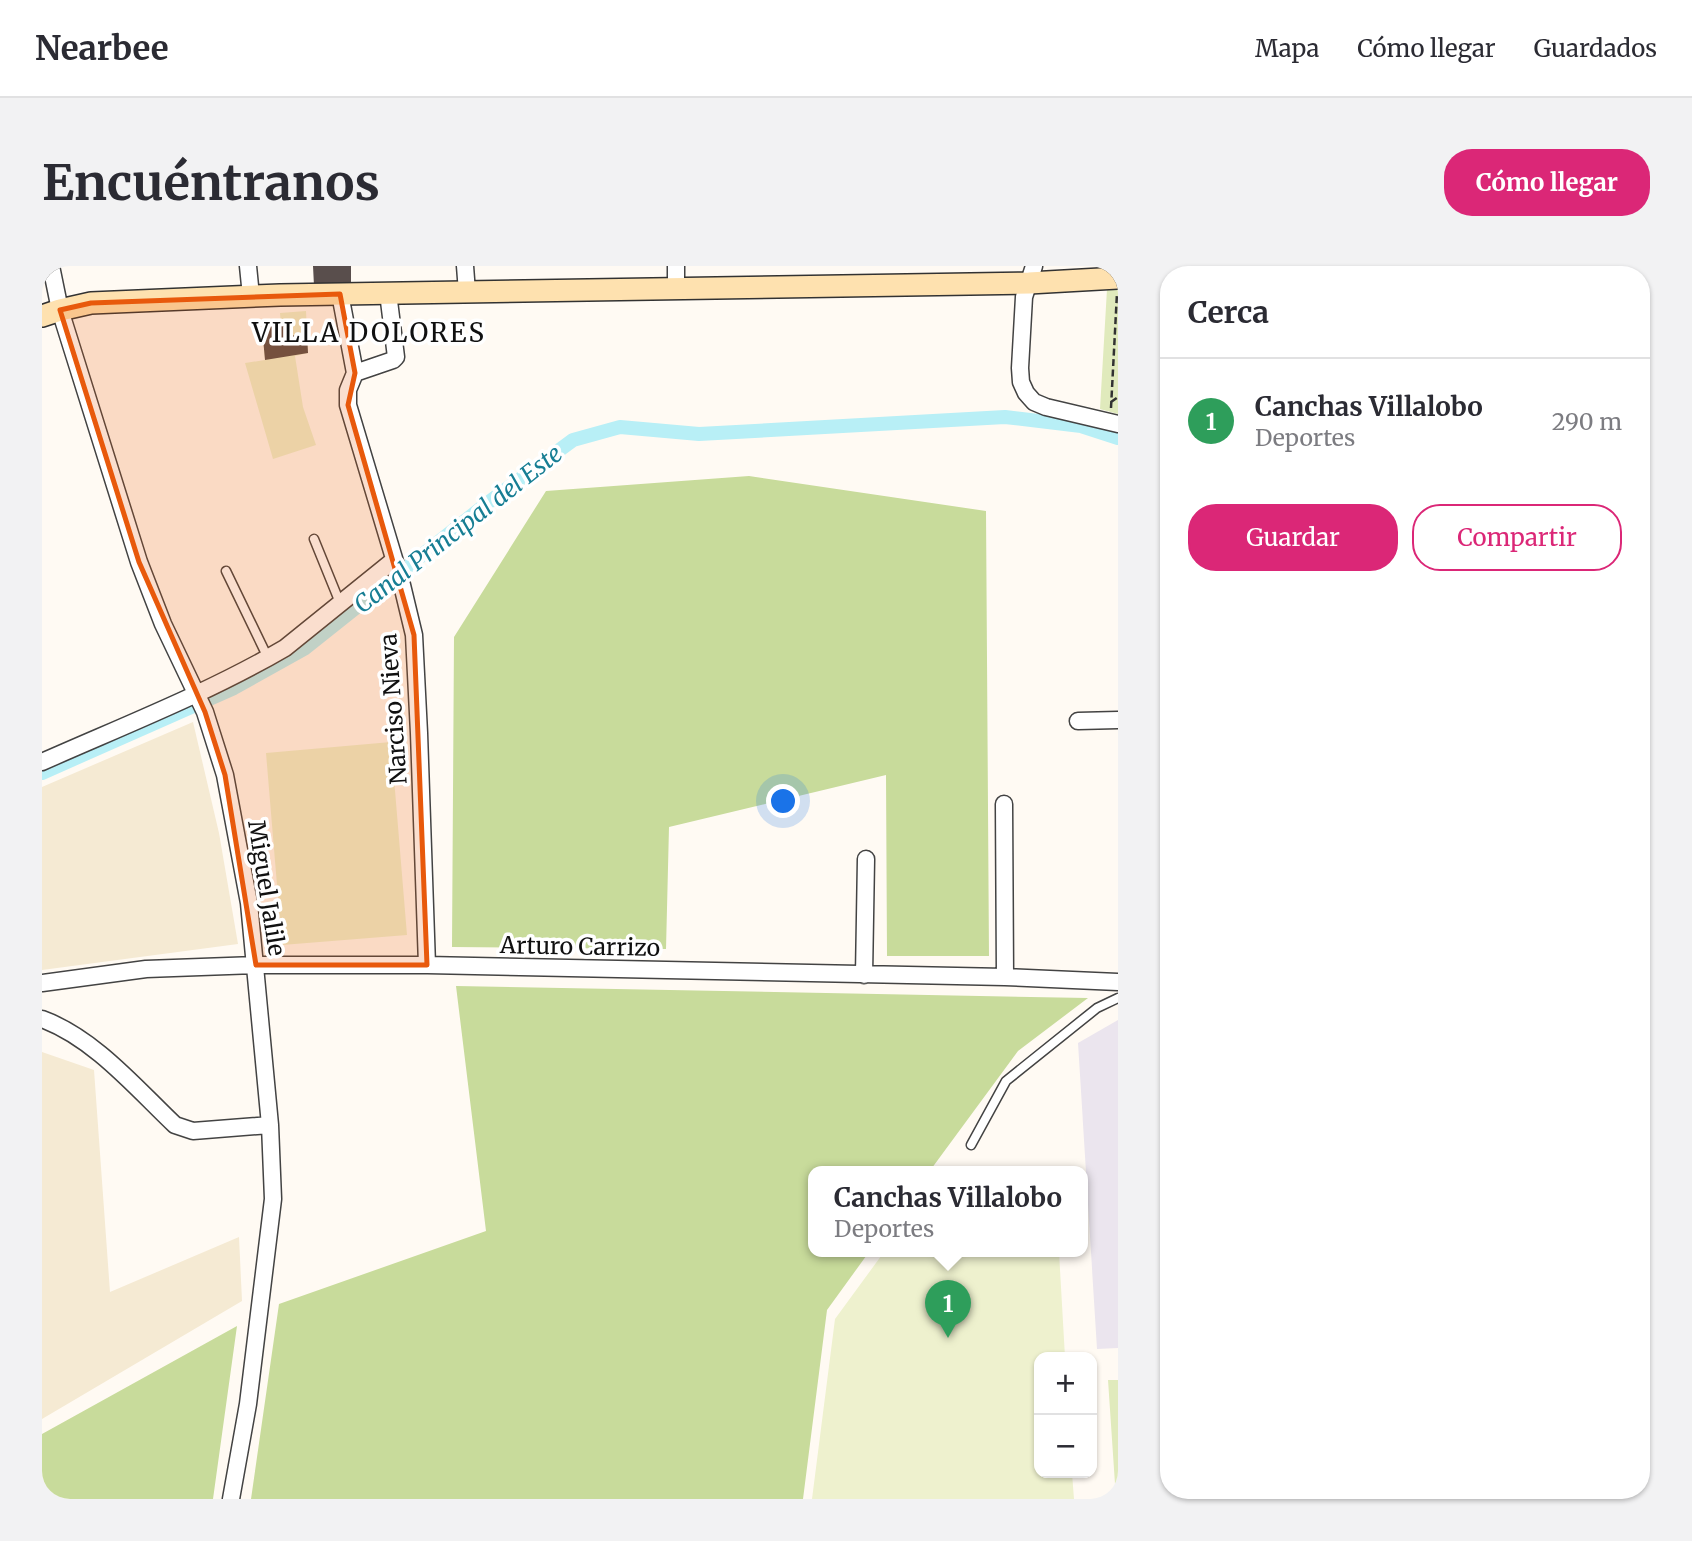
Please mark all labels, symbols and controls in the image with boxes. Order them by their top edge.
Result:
text: Nearbee [35,28,169,69]
text: Mapa [1255,33,1319,64]
text: Cómo llegar [1357,33,1496,64]
text: Guardados [1534,33,1657,64]
button: Cómo llegar [1444,149,1650,216]
text: Encuéntranos [42,152,380,213]
text: Cerca [1188,293,1269,331]
district label: VILLA DOLORES [251,316,486,349]
text: Canchas Villalobo [1255,390,1483,423]
text: 1 [1206,407,1216,436]
text: 290 m [1552,407,1622,436]
text: Deportes [1255,423,1355,452]
water label: Canal Principal del Este [348,438,568,620]
button: Guardar [1188,504,1398,571]
button: Compartir [1412,504,1622,571]
street label: Narciso Nieva [373,633,413,785]
your location [766,784,800,818]
street label: Miguel Jalile [242,818,292,958]
street label: Arturo Carrizo [499,930,660,962]
popup [808,1166,1088,1257]
text: Canchas Villalobo [834,1181,1062,1214]
text: Deportes [834,1214,934,1243]
pin: 1 [925,1280,971,1338]
map controls [1034,1352,1097,1478]
button: + [1034,1352,1097,1415]
button: − [1034,1415,1097,1478]

